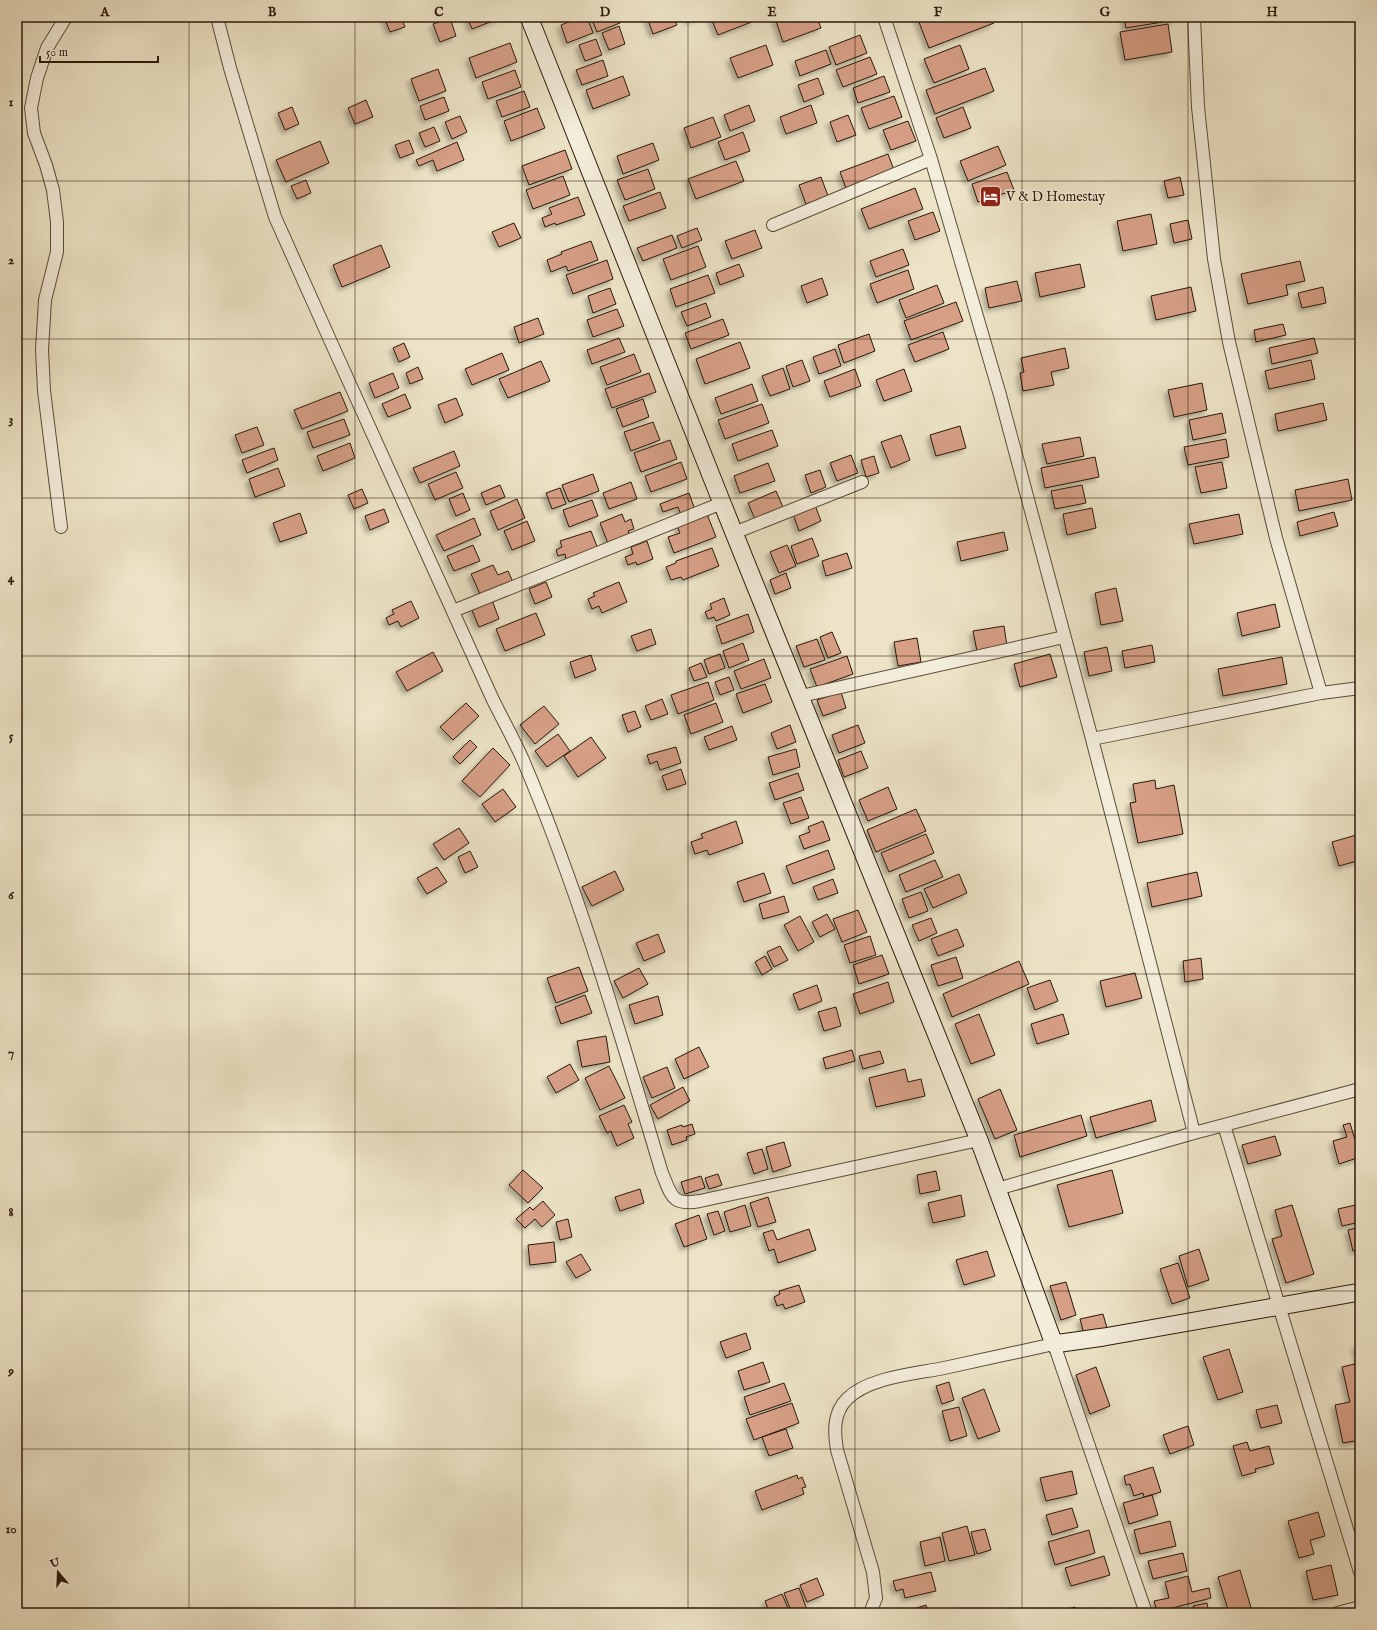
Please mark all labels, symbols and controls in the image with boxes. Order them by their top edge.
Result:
text: A [100,4,111,21]
text: B [268,4,277,21]
text: C [434,4,444,21]
text: D [600,4,611,21]
text: E [767,4,777,21]
text: F [934,4,943,21]
text: G [1100,4,1111,21]
text: H [1266,4,1278,21]
scale bar [40,38,158,64]
text: 50 m [46,45,68,60]
text: 1 [9,94,14,111]
hotel icon: V & D Homestay [978,184,1004,210]
place label: V & D Homestay [1005,188,1105,206]
text: 2 [8,252,14,269]
text: 3 [9,411,14,428]
text: 4 [8,570,15,587]
text: 5 [9,728,14,745]
text: 6 [8,887,14,904]
text: 7 [8,1045,14,1062]
text: 8 [8,1204,14,1221]
text: 9 [7,1363,14,1380]
text: 10 [5,1521,17,1538]
north arrow [38,1552,78,1592]
text: U [47,1555,62,1572]

